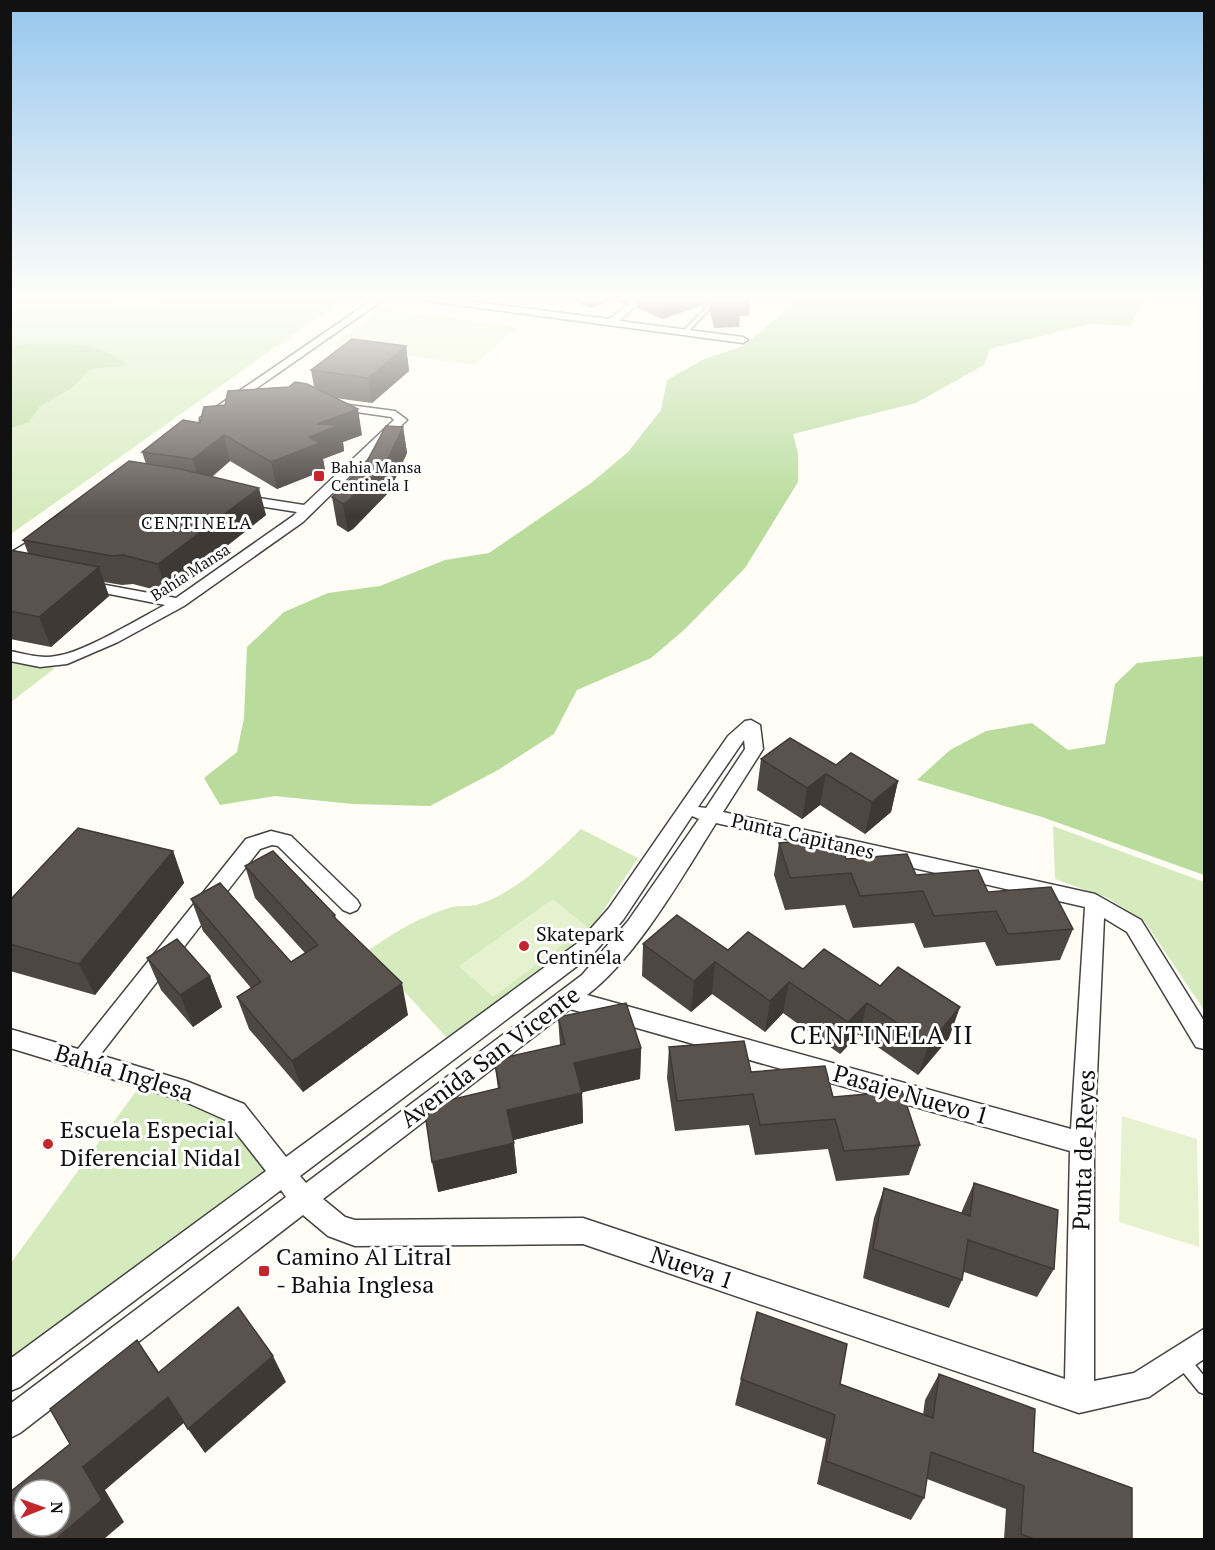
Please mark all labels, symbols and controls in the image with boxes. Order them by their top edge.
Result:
place label: Bahia Mansa Centinela I [331,456,422,496]
marker: Bahia Mansa Centinela I [312,469,326,483]
district label: CENTINELA [141,510,253,534]
street label: Bahía Mansa [146,538,234,606]
street label: Punta Capitanes [729,806,877,865]
place label: Skatepark Centinela [536,920,625,970]
marker: Skatepark Centinela [517,939,531,953]
street label: Avenida San Vicente [393,978,586,1134]
district label: CENTINELA II [790,1017,974,1051]
street label: Bahía Inglesa [51,1036,197,1108]
street label: Pasaje Nuevo 1 [830,1057,993,1132]
street label: Punta de Reyes [1064,1069,1102,1231]
place label: Escuela Especial Diferencial Nidal [60,1113,241,1173]
marker: Escuela Especial Diferencial Nidal [41,1137,55,1151]
street label: Nueva 1 [647,1238,738,1296]
place label: Camino Al Litral - Bahia Inglesa [276,1240,452,1300]
marker: Camino Al Litral - Bahia Inglesa [257,1264,271,1278]
north arrow [12,1478,72,1538]
text: N [46,1501,68,1514]

